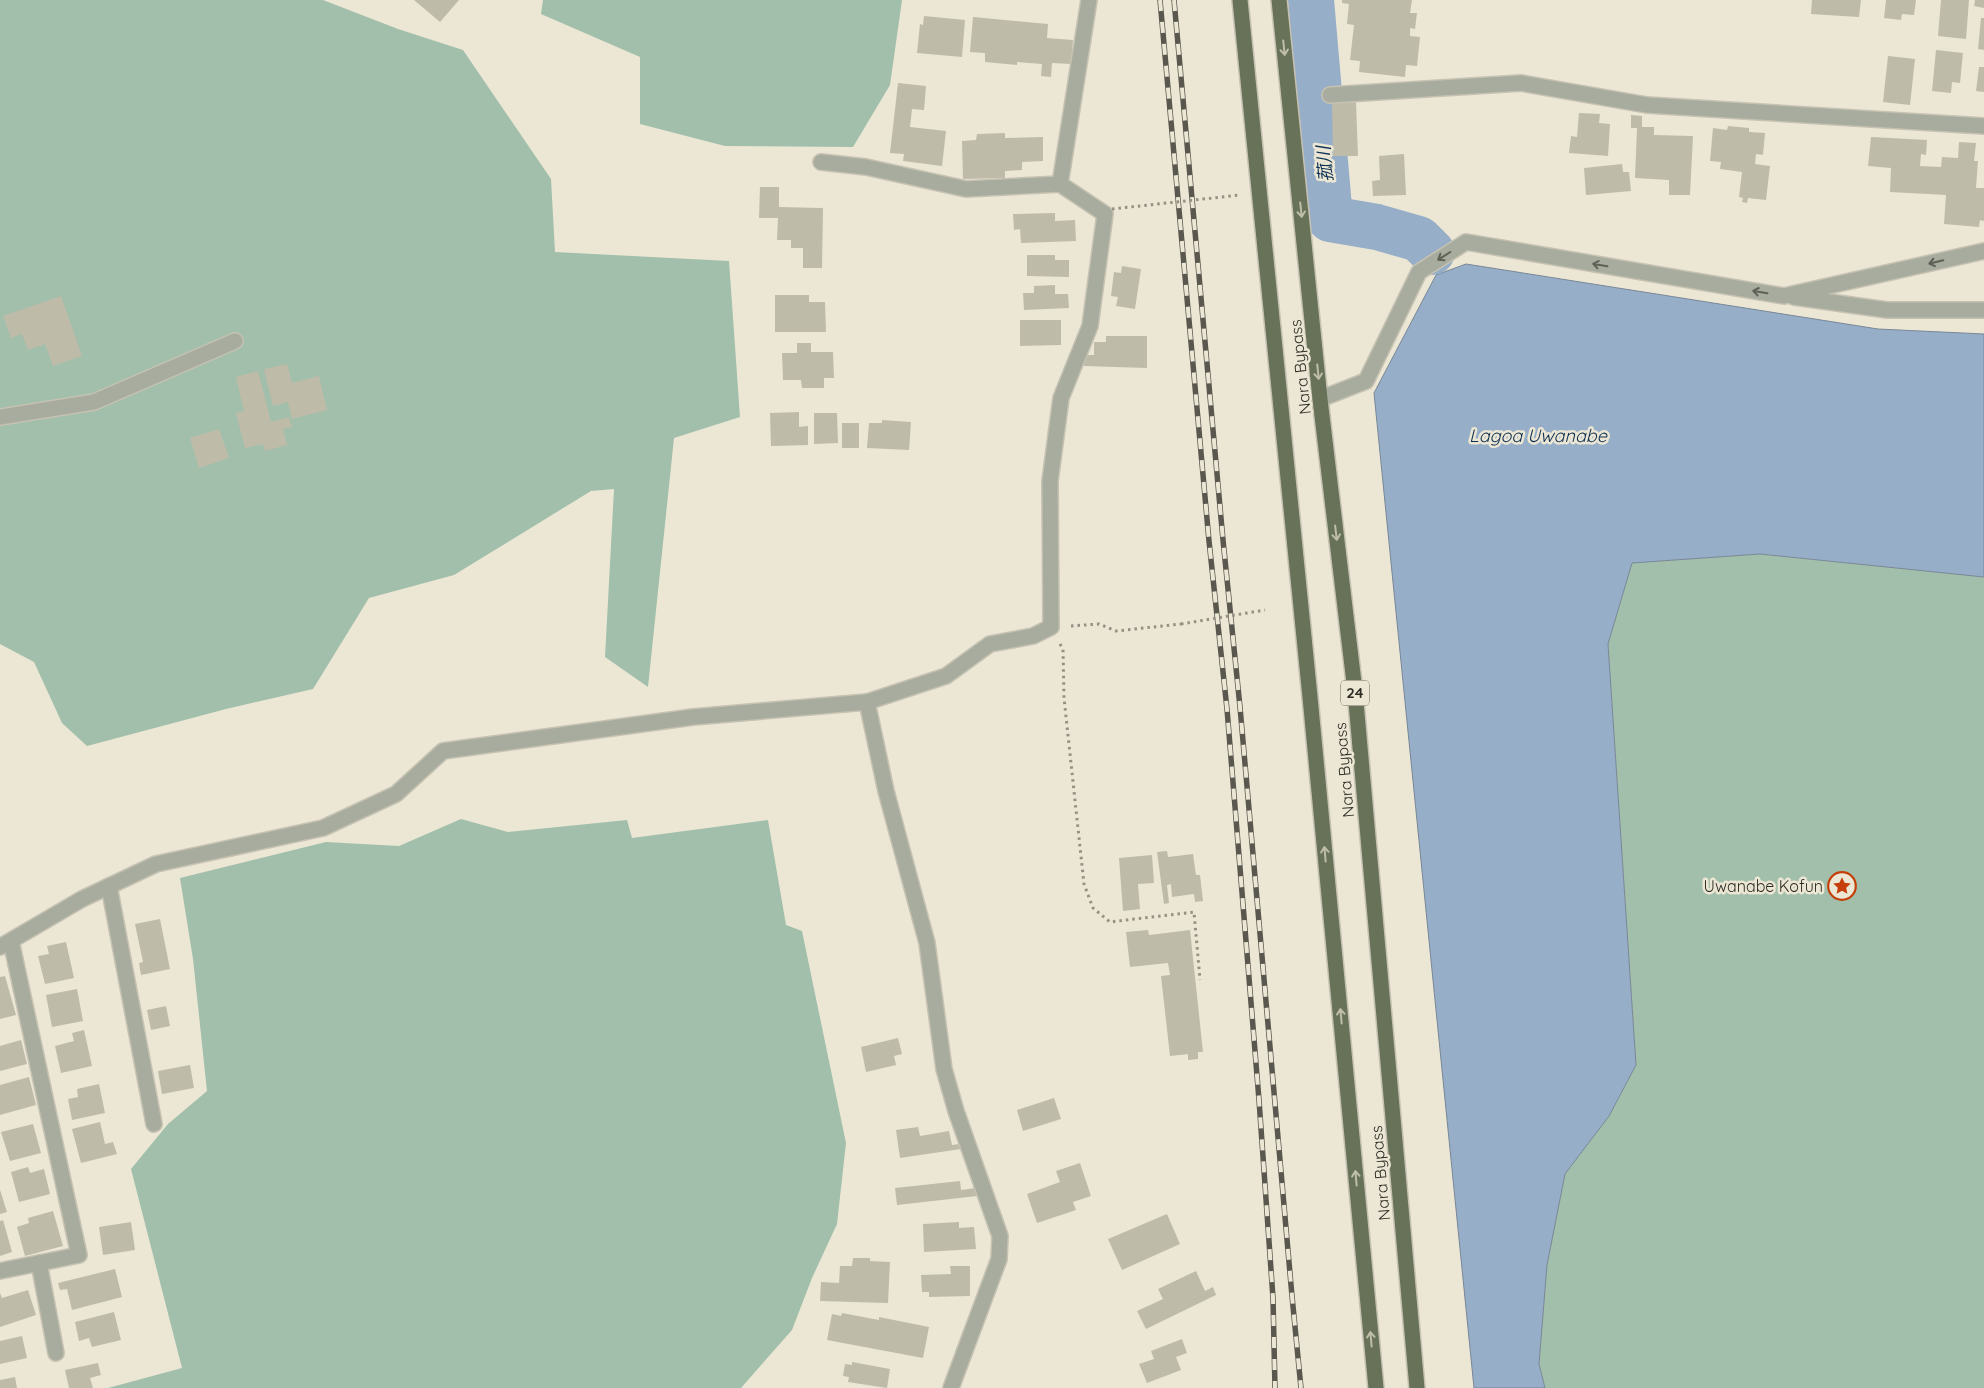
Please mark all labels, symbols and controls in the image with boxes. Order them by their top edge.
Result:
one-way arrow [1280,40,1289,56]
water label: 菰川 [1311,143,1338,183]
one-way arrow [1296,202,1306,218]
one-way arrow [1437,251,1451,261]
one-way arrow [1929,258,1945,267]
one-way arrow [1593,260,1609,270]
one-way arrow [1753,287,1769,297]
street label: Nara Bypass [1285,319,1315,415]
one-way arrow [1313,363,1323,379]
water label: Lagoa Uwanabe [1469,424,1608,447]
one-way arrow [1331,525,1341,541]
road number: 24 [1341,680,1369,706]
street label: Nara Bypass [1330,722,1358,818]
one-way arrow [1320,846,1330,862]
place icon: Uwanabe Kofun [1827,871,1857,901]
place label: Uwanabe Kofun [1704,876,1823,896]
one-way arrow [1336,1008,1345,1024]
street label: Nara Bypass [1366,1125,1394,1221]
one-way arrow [1351,1170,1361,1186]
one-way arrow [1366,1332,1376,1348]

